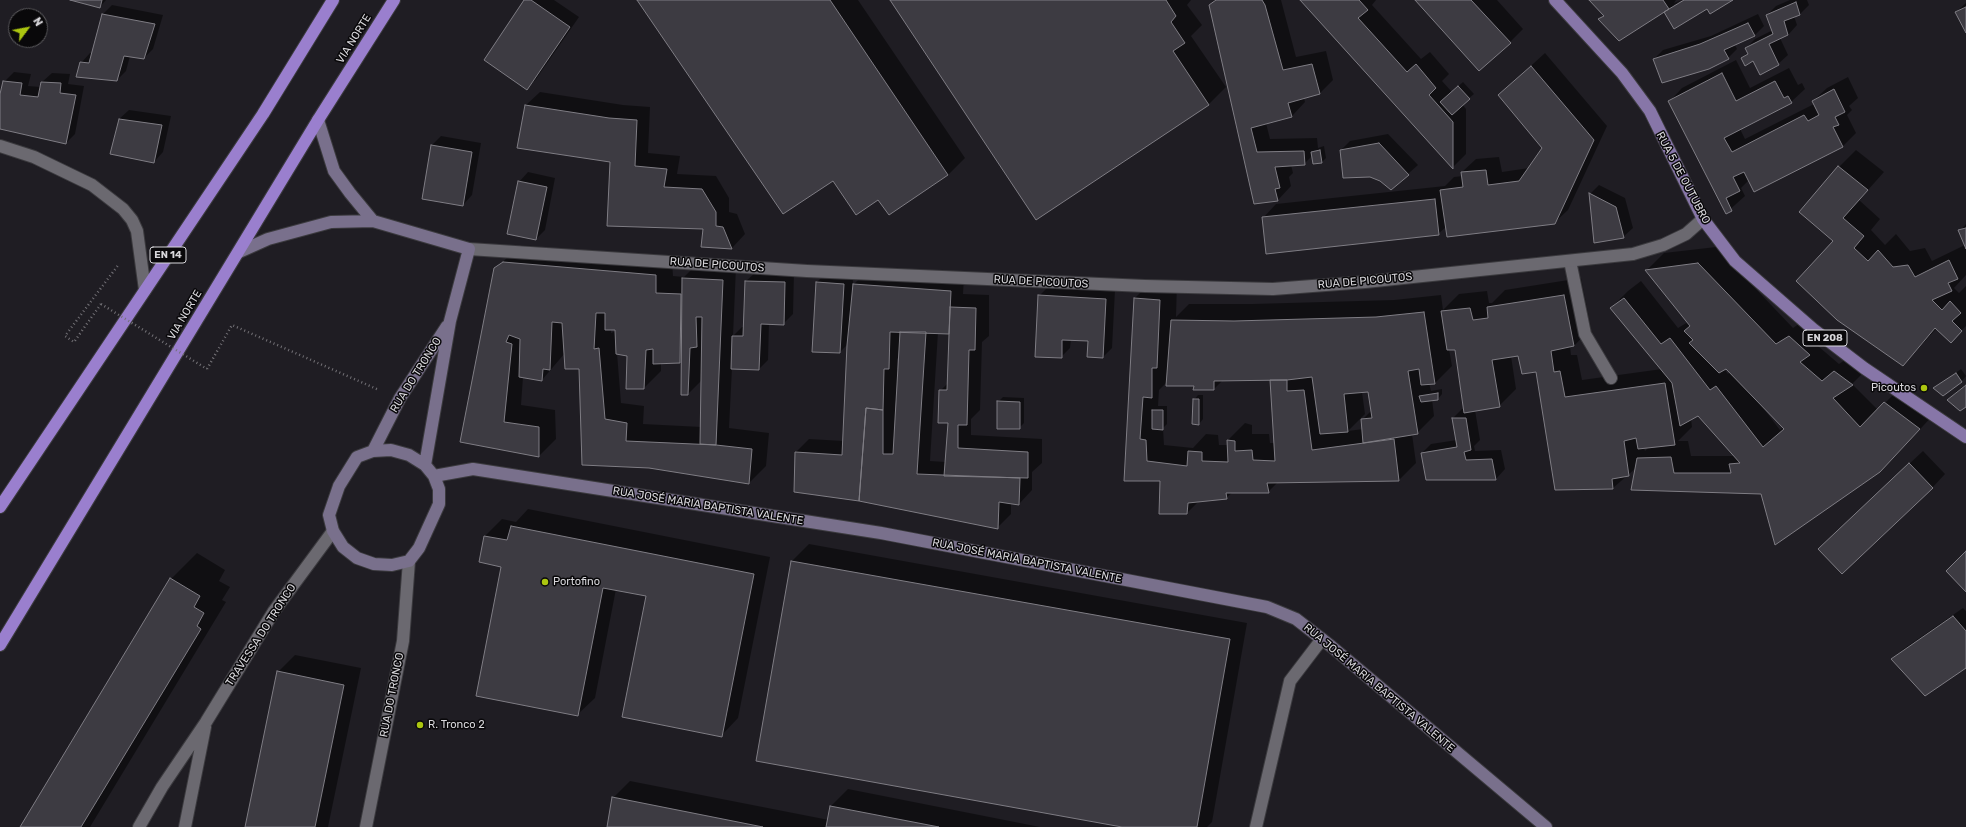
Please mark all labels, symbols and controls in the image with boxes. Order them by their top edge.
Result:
north arrow [8,8,48,48]
street label: VIA NORTE [334,12,374,66]
text: N [30,15,45,29]
street label: RUA 5 DE OUTUBRO [1653,130,1713,226]
road number: EN 14 [150,247,186,263]
street label: RUA DE PICOUTOS [669,255,765,275]
street label: RUA DE PICOUTOS [1317,270,1413,292]
street label: RUA DE PICOUTOS [993,273,1089,291]
street label: VIA NORTE [165,288,205,342]
road number: EN 208 [1803,330,1847,346]
street label: RUA DO TRONCO [388,335,444,415]
place label: Picoutos [1871,381,1916,395]
marker: Picoutos [1919,383,1929,393]
street label: RUA JOSÉ MARIA BAPTISTA VALENTE [612,484,804,528]
street label: RUA JOSÉ MARIA BAPTISTA VALENTE [931,536,1123,586]
place label: Portofino [553,575,600,589]
marker: Portofino [540,577,550,587]
street label: TRAVESSA DO TRONCO [223,581,299,689]
street label: RUA JOSÉ MARIA BAPTISTA VALENTE [1301,621,1457,755]
street label: RUA DO TRONCO [377,652,407,738]
place label: R. Tronco 2 [428,718,485,732]
marker: R. Tronco 2 [415,720,425,730]

